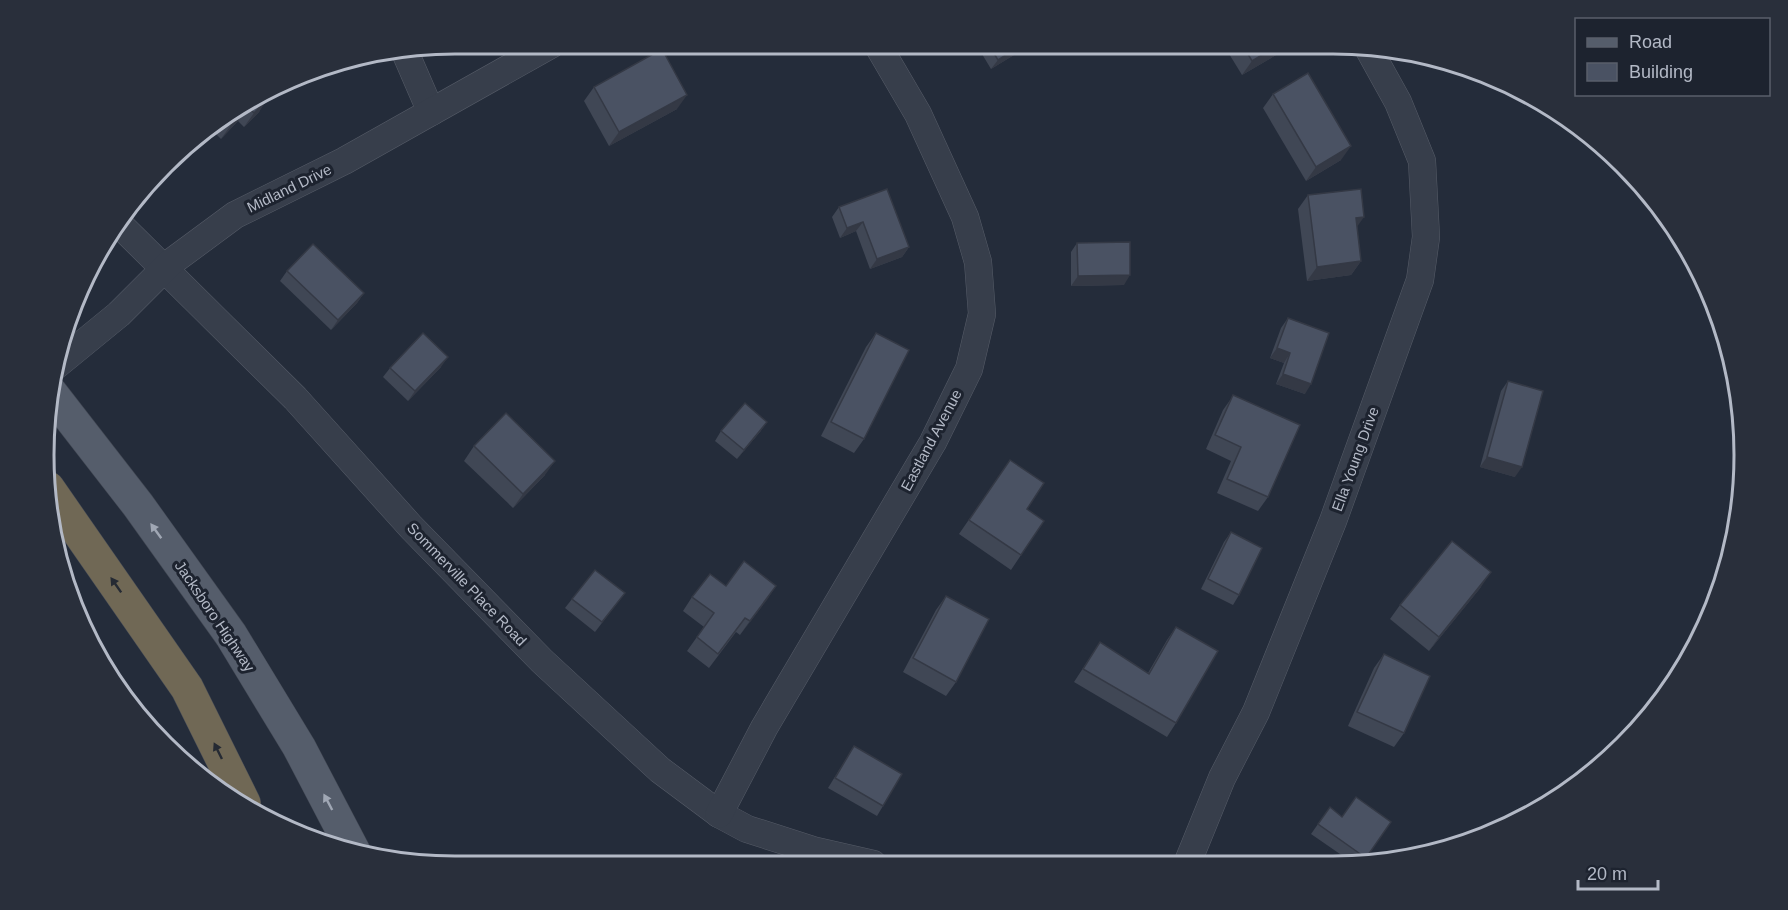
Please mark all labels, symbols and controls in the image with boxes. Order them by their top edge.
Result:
legend [1575,18,1770,96]
text: Road [1629,32,1672,52]
text: Building [1629,62,1693,82]
street label: Midland Drive [244,160,334,216]
street label: Eastland Avenue [897,386,965,494]
street label: Ella Young Drive [1328,404,1382,514]
street label: Sommerville Place Road [404,519,530,649]
one-way arrow [150,524,162,540]
street label: Jacksboro Highway [172,557,259,675]
one-way arrow [110,578,122,594]
one-way arrow [213,742,223,759]
one-way arrow [323,793,333,810]
scale bar [1578,853,1658,891]
text: 20 m [1587,864,1627,884]

